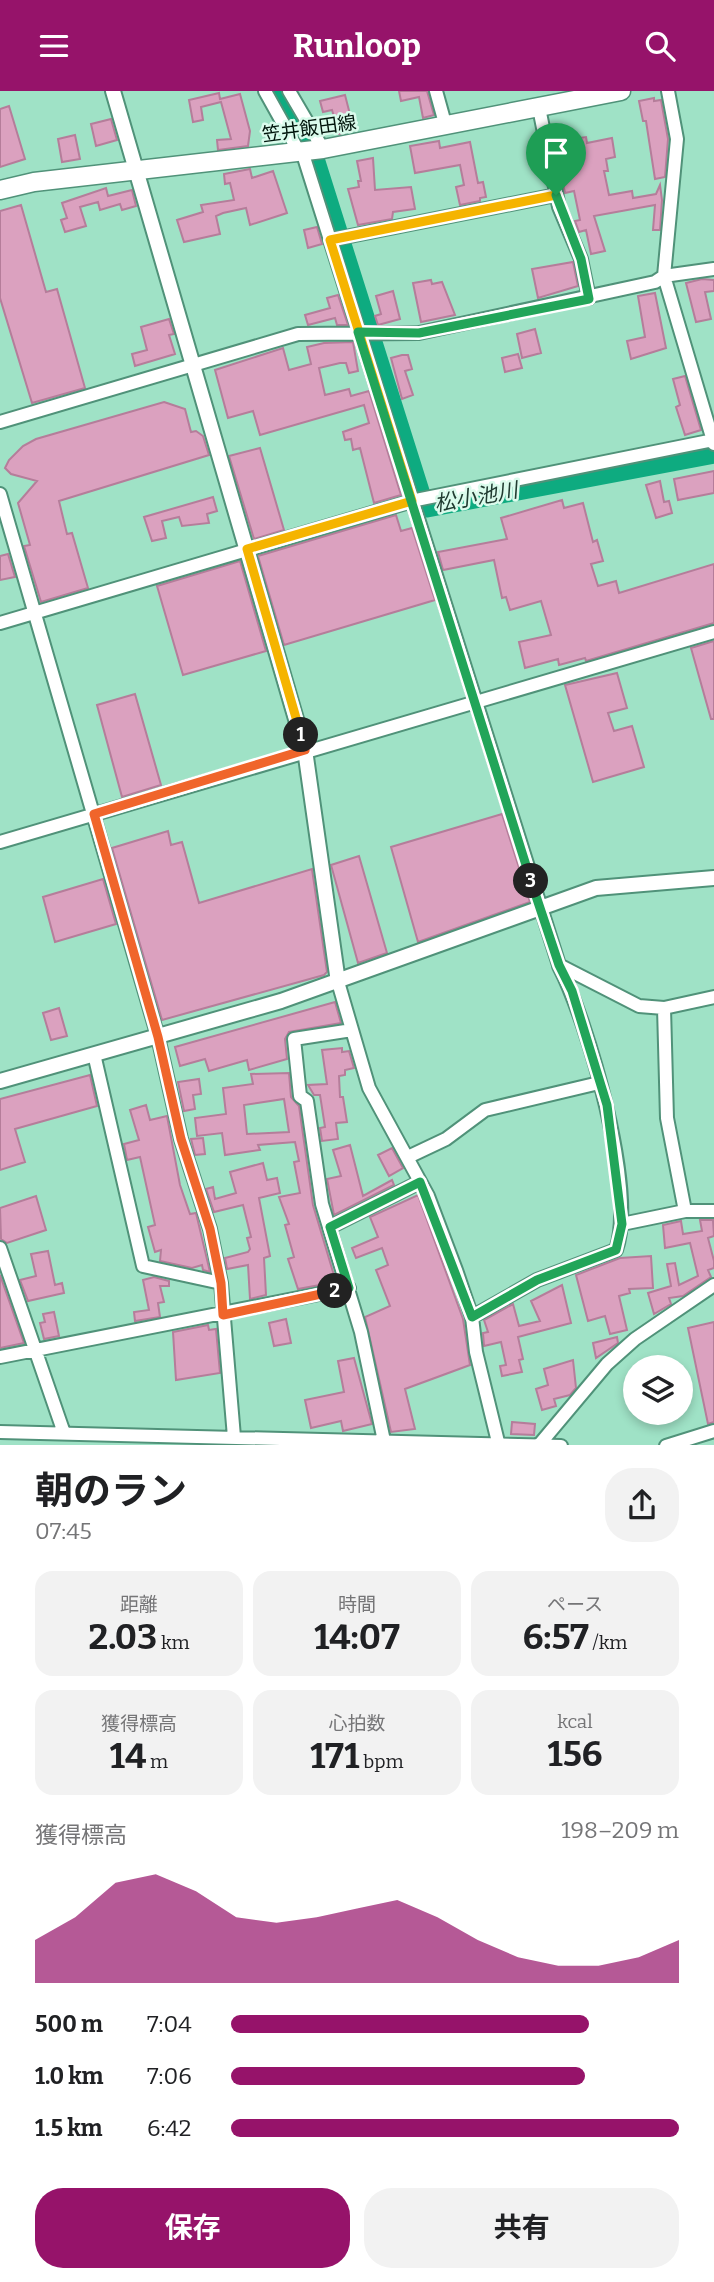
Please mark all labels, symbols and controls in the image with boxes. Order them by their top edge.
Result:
icon: menu [35,27,73,65]
text: Runloop [293,27,421,65]
icon: search [641,27,679,65]
street label: 笠井飯田線 [260,110,358,146]
pin [526,123,586,195]
icon: arrive [537,134,575,172]
water label: 松小池川 [432,477,522,517]
pin: 1 [284,717,318,753]
text: 1 [296,723,305,746]
pin: 3 [514,863,548,899]
text: 3 [525,869,536,892]
pin: 2 [318,1273,352,1309]
text: 2 [329,1279,340,1302]
map controls [623,1355,693,1425]
button: layers [623,1355,693,1425]
text: 朝のラン [35,1468,187,1514]
button: share [605,1468,679,1542]
text: 07:45 [35,1517,92,1545]
text: 距離 [120,1593,158,1616]
text: 時間 [338,1593,376,1616]
text: ペース [547,1593,603,1616]
text: 2.03 [88,1616,157,1658]
text: 14:07 [314,1616,400,1658]
text: 6:57 [523,1616,589,1658]
text: km [157,1631,190,1654]
text: /km [589,1631,627,1654]
text: kcal [557,1710,593,1733]
text: 獲得標高 [101,1712,177,1735]
text: 心拍数 [328,1712,386,1735]
text: 156 [548,1733,602,1775]
text: 14 [110,1735,146,1777]
text: 171 [310,1735,359,1777]
text: m [146,1750,168,1773]
text: bpm [359,1750,404,1773]
text: 198–209 m [561,1816,679,1844]
text: 獲得標高 [35,1821,127,1849]
text: 500 m [35,2010,103,2038]
text: 7:04 [147,2010,192,2038]
text: 1.0 km [35,2062,104,2090]
text: 7:06 [147,2062,192,2090]
text: 1.5 km [35,2114,102,2142]
text: 6:42 [147,2114,191,2142]
button: 保存 [35,2188,350,2268]
button: 共有 [364,2188,679,2268]

